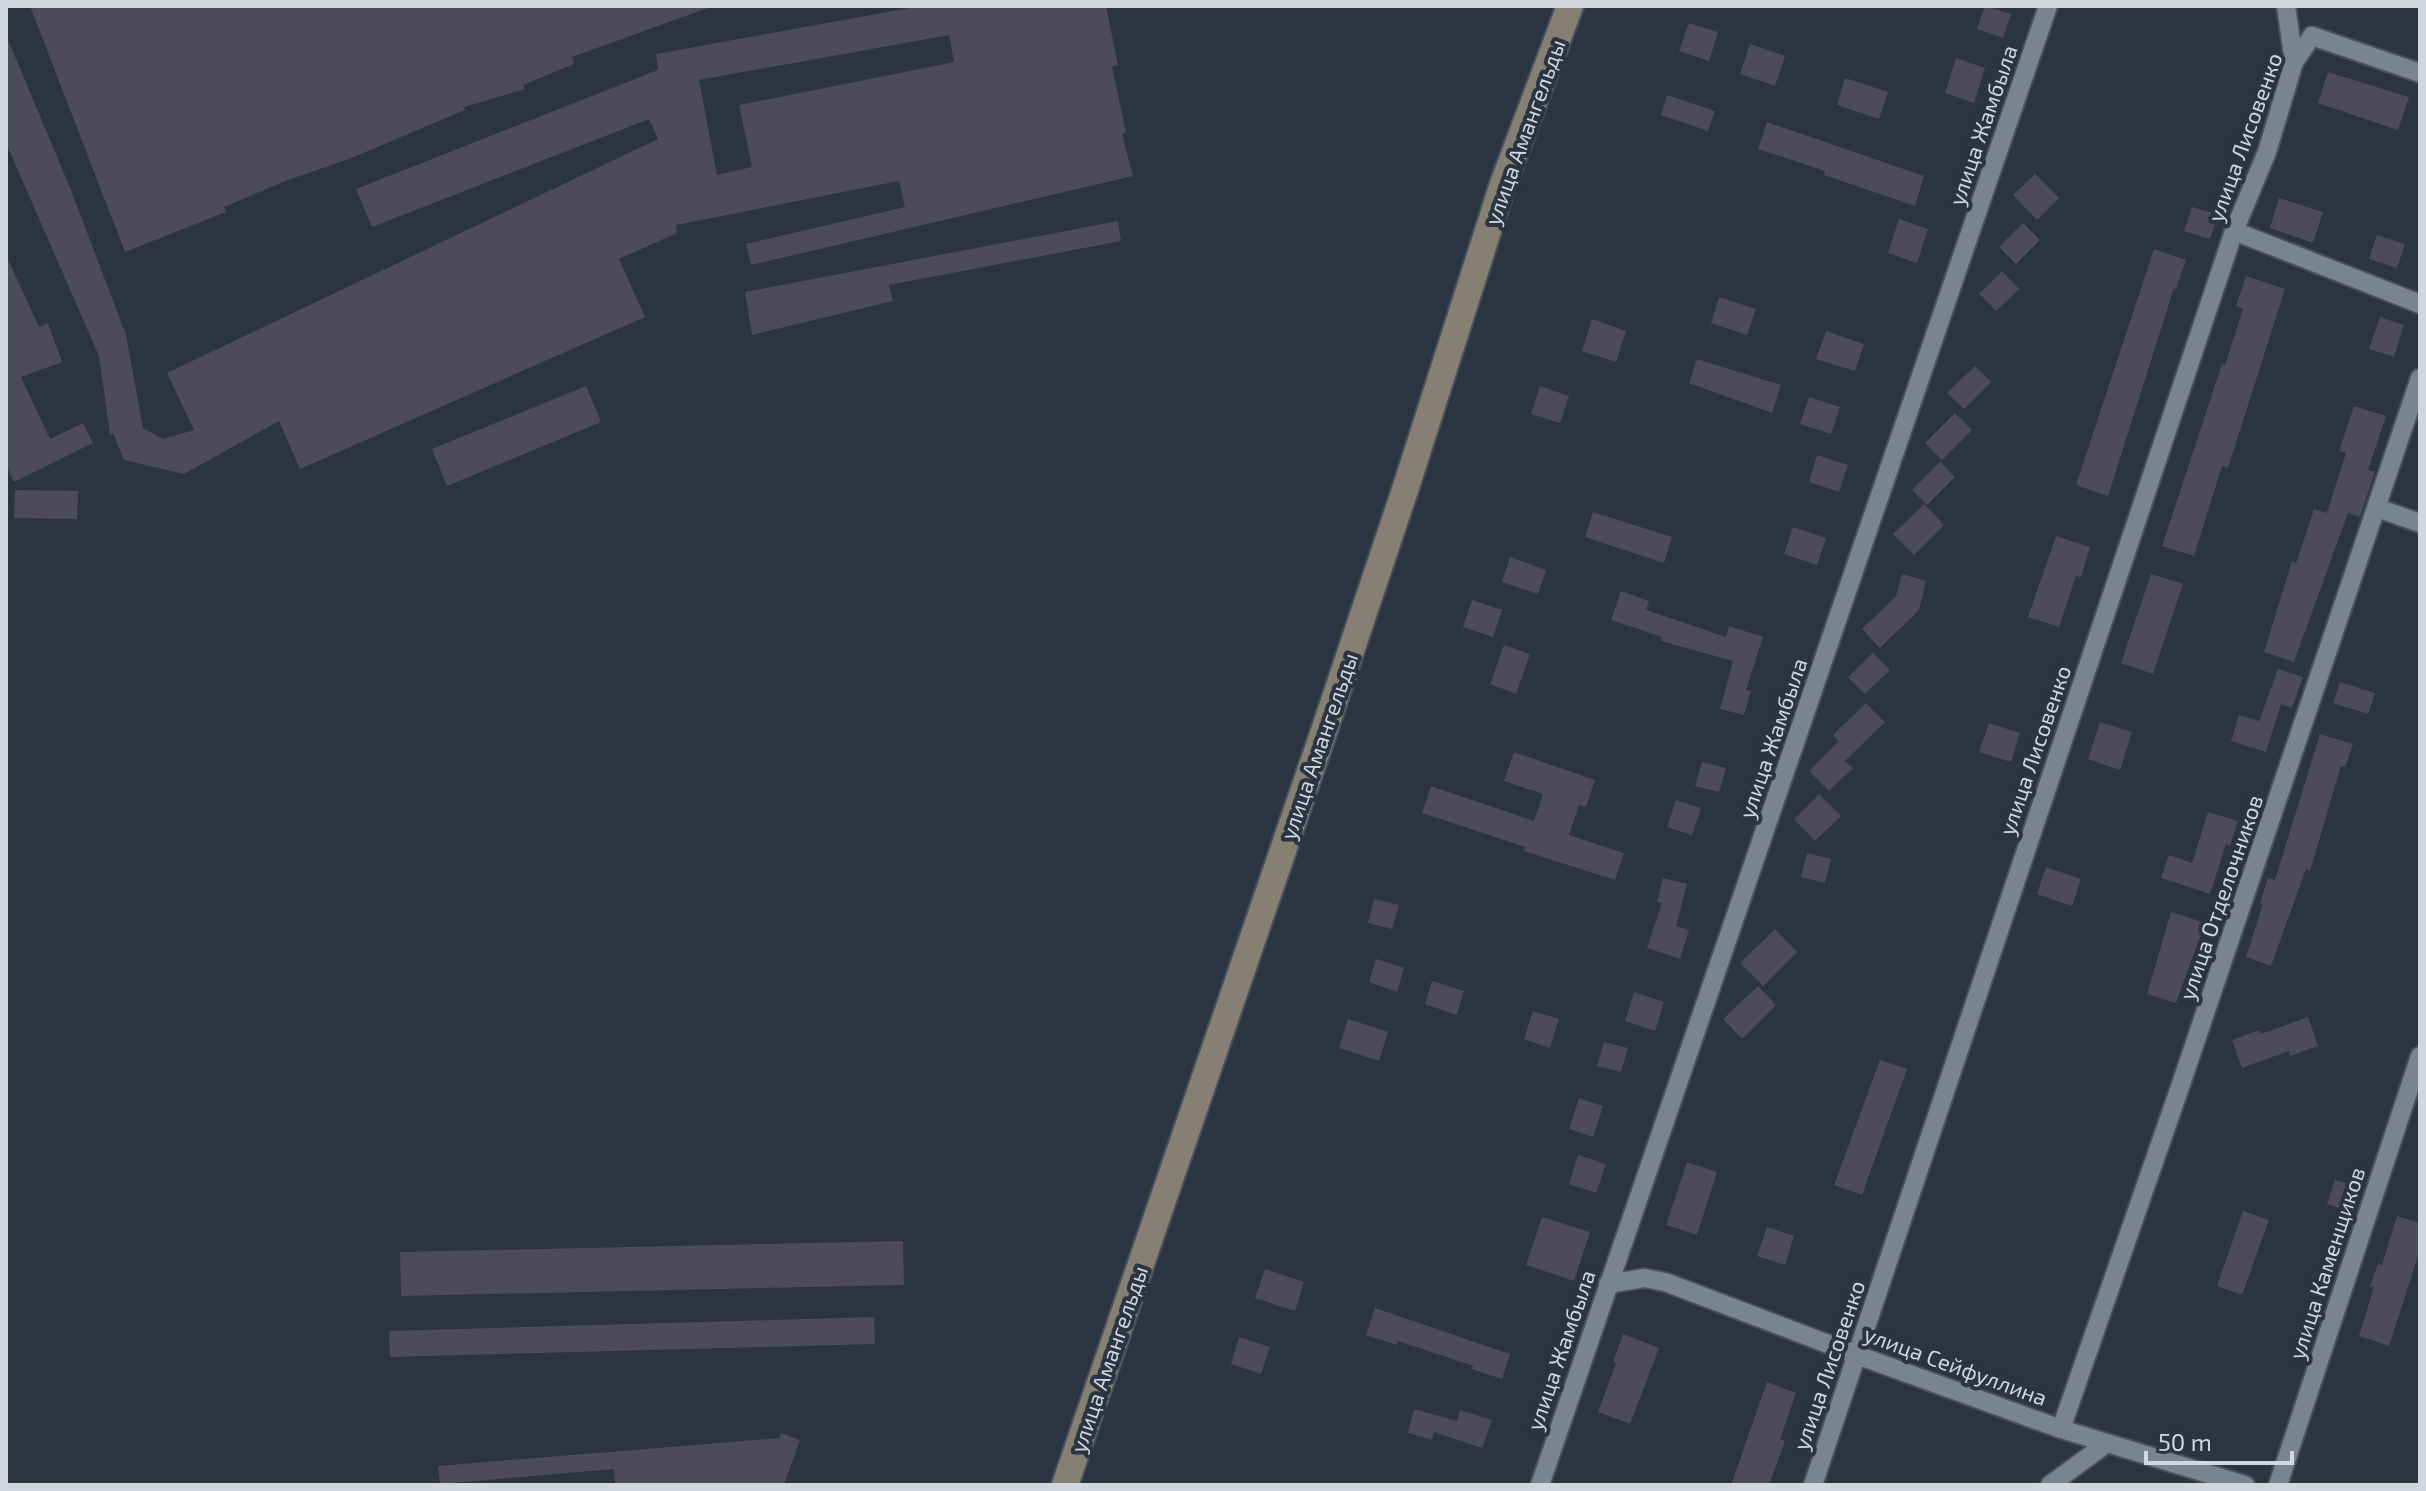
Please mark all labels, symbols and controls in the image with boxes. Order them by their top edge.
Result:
street label: улица Амангельды [1478,36,1571,229]
street label: улица Жамбыла [1942,41,2023,209]
street label: улица Лисовенко [2201,49,2288,225]
street label: улица Амангельды [1274,649,1363,843]
street label: улица Жамбыла [1732,654,1813,822]
street label: улица Лисовенко [1993,662,2076,839]
street label: улица Отделочников [2173,791,2268,1003]
street label: улица Каменщиков [2283,1164,2370,1363]
street label: улица Амангельды [1064,1262,1153,1456]
street label: улица Жамбыла [1520,1266,1601,1434]
street label: улица Лисовенко [1787,1277,1870,1454]
street label: улица Сейфуллина [1861,1320,2051,1411]
scale bar [2146,1415,2292,1465]
text: 50 m [2158,1427,2212,1456]

